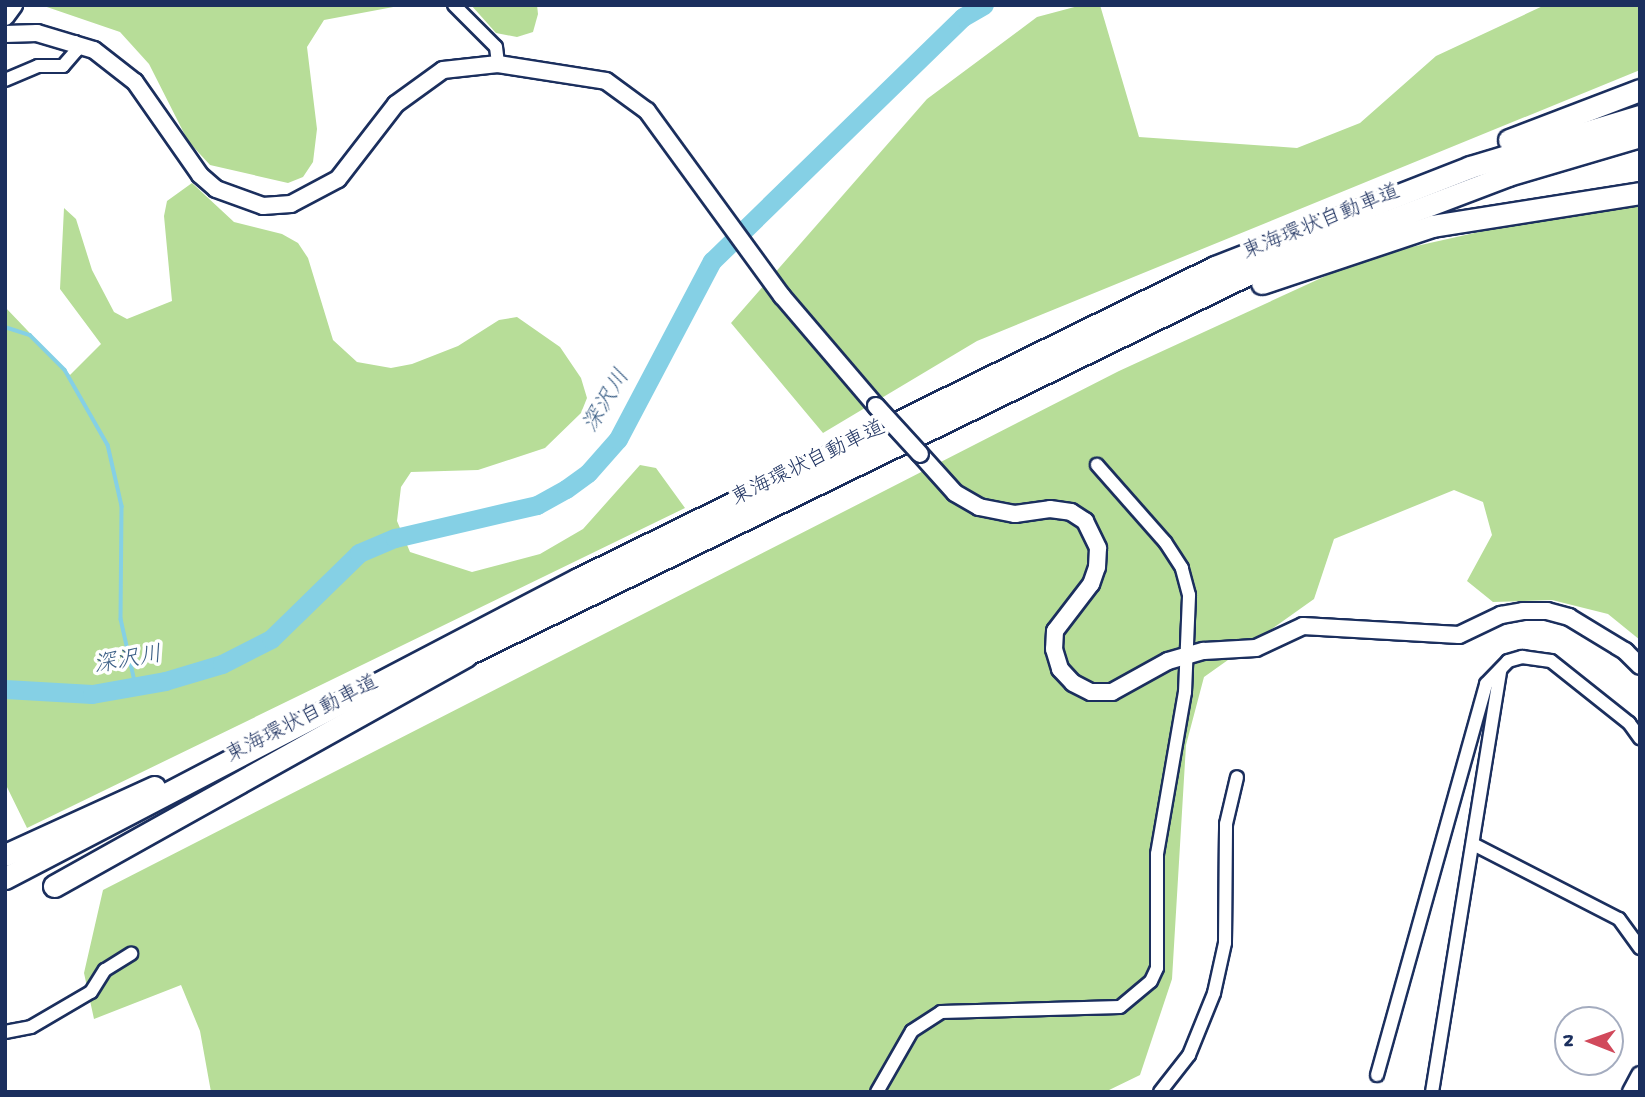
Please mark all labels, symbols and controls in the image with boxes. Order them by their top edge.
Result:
street label: 東海環状自動車道 [1239,181,1405,267]
water label: 深沢川 [578,365,638,439]
street label: 東海環状自動車道 [728,417,890,513]
water label: 深沢川 [92,642,164,682]
street label: 東海環状自動車道 [222,672,384,770]
north arrow [1554,1006,1624,1076]
text: N [1558,1034,1581,1047]

